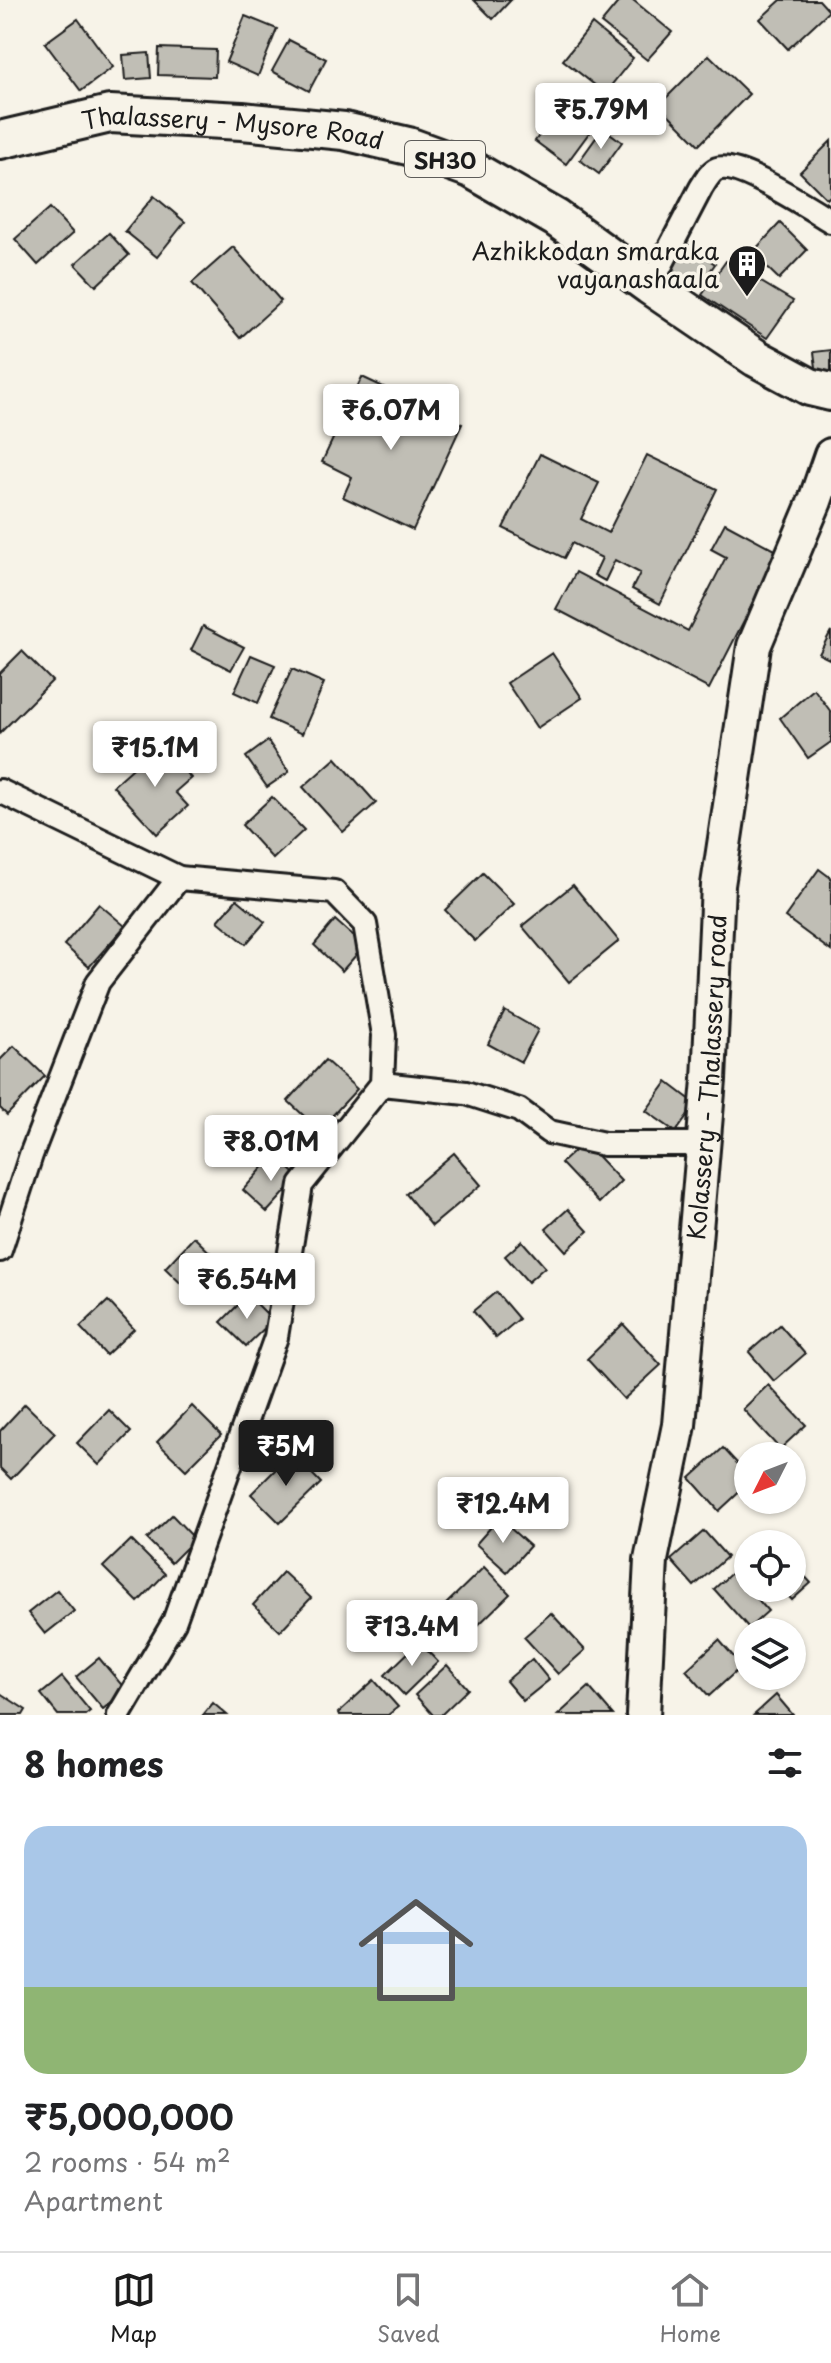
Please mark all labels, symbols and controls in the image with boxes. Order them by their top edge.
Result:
pin: ₹5.79M [536,83,666,151]
text: ₹5.79M [553,89,649,128]
street label: Thalassery - Mysore Road [78,96,387,158]
road number: SH30 [405,141,485,177]
place label: Azhikkodan smaraka vayanashaala [472,232,719,296]
building icon: Azhikkodan smaraka vayanashaala [726,243,768,298]
pin: ₹6.07M [326,384,456,452]
text: ₹6.07M [341,390,441,429]
pin: ₹15.1M [90,721,220,789]
text: ₹15.1M [111,727,199,766]
street label: Kolassery - Thalassery road [677,914,735,1242]
pin: ₹8.01M [206,1115,336,1183]
text: ₹8.01M [223,1121,319,1160]
pin: ₹6.54M [182,1253,312,1321]
text: ₹6.54M [197,1259,297,1298]
pin: ₹5M [247,1420,325,1488]
text: ₹5M [257,1426,315,1465]
north arrow [734,1442,806,1514]
map controls [734,1442,806,1690]
pin: ₹12.4M [438,1477,568,1545]
text: ₹12.4M [456,1483,550,1522]
button: locate [734,1530,806,1602]
pin: ₹13.4M [347,1600,477,1668]
text: ₹13.4M [365,1606,459,1645]
button: layers [734,1618,806,1690]
text: 8 homes [24,1737,164,1789]
icon: filters [763,1741,807,1785]
icon: home [344,1878,488,2022]
text: ₹5,000,000 [24,2090,234,2142]
text: 2 rooms · 54 m² [24,2142,231,2181]
text: Apartment [24,2181,163,2220]
tab: Map [110,2268,157,2349]
tab: Saved [377,2268,440,2349]
tab: Home [660,2268,721,2349]

